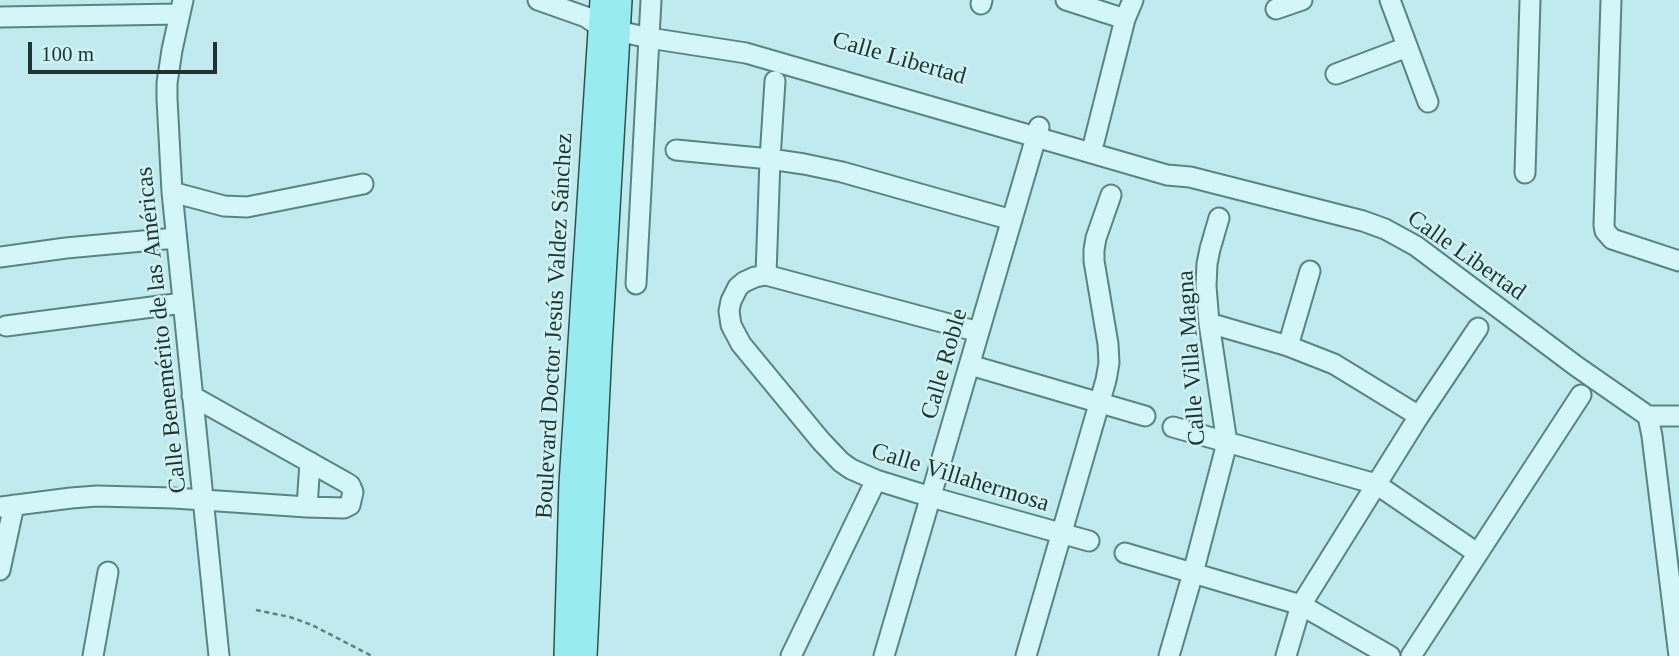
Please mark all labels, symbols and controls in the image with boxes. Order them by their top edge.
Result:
street label: Calle Libertad [829,26,969,92]
scale bar [32,28,220,72]
text: 100 m [41,42,94,66]
street label: Boulevard Doctor Jesús Valdez Sánchez [531,132,579,520]
street label: Calle Benemérito de las Américas [131,165,193,495]
street label: Calle Libertad [1401,205,1531,307]
street label: Calle Villa Magna [1172,269,1212,447]
street label: Calle Roble [915,305,975,423]
street label: Calle Villahermosa [868,437,1052,519]

